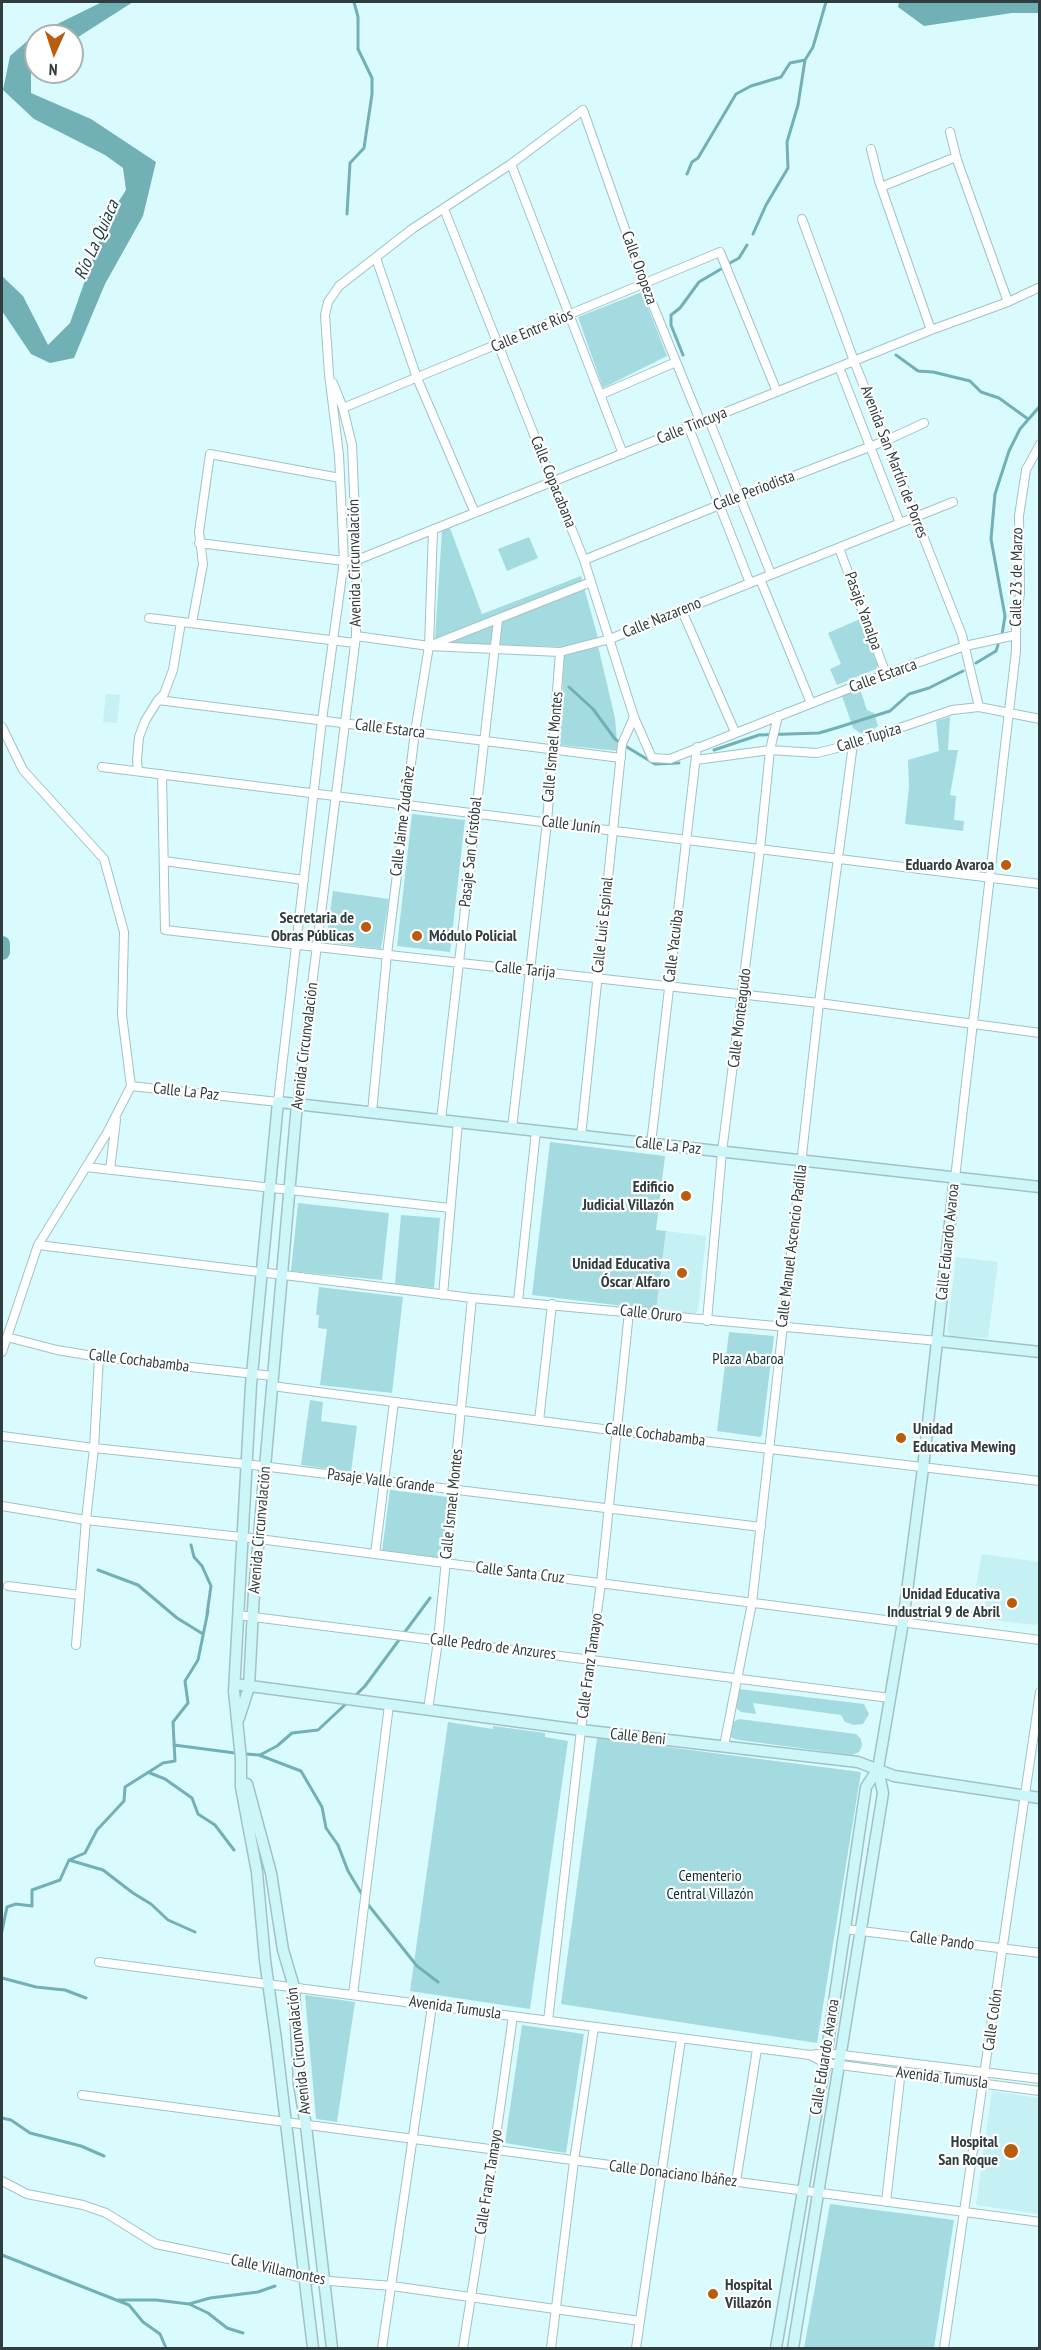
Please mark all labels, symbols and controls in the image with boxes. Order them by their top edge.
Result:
north arrow [24,24,84,84]
text: N [48,60,58,80]
water label: Río La Quiaca [70,197,124,283]
street label: Calle Oropeza [617,229,661,307]
street label: Calle Entre Ríos [488,305,576,357]
street label: Avenida San Martín de Porres [856,383,932,541]
street label: Calle Tincuya [654,403,730,449]
street label: Calle Copacabana [526,433,580,531]
street label: Calle Periodista [711,467,797,515]
street label: Avenida Circunvalación [344,499,366,627]
street label: Calle 23 de Marzo [1007,527,1027,627]
street label: Pasaje Yanalpa [840,569,886,653]
street label: Calle Nazareno [620,594,704,642]
street label: Calle Estarca [847,655,919,697]
street label: Calle Ismael Montes [539,691,567,803]
street label: Calle Estarca [354,715,426,743]
street label: Calle Tupiza [834,719,904,757]
street label: Calle Jaime Zudañez [387,765,419,877]
street label: Pasaje San Cristóbal [456,796,486,908]
street label: Calle Junín [540,812,602,838]
place label: Eduardo Avaroa [905,855,994,875]
marker: Eduardo Avaroa [999,858,1013,872]
street label: Calle Luis Espinal [588,876,618,974]
place label: Secretaria de Obras Públicas [271,908,354,946]
street label: Calle Yacuiba [660,909,688,983]
marker: Secretaria de Obras Públicas [359,920,373,934]
place label: Módulo Policial [429,926,517,946]
marker: Módulo Policial [410,929,424,943]
street label: Calle Tarija [494,957,556,983]
street label: Calle Monteagudo [724,967,756,1069]
street label: Avenida Circunvalación [288,981,322,1111]
street label: Calle La Paz [152,1079,220,1105]
street label: Calle La Paz [634,1133,702,1159]
street label: Calle Manuel Ascencio Padilla [772,1163,812,1329]
place label: Edificio Judicial Villazón [582,1177,674,1215]
street label: Calle Eduardo Avaroa [932,1183,964,1301]
marker: Edificio Judicial Villazón [679,1189,693,1203]
place label: Unidad Educativa Óscar Alfaro [572,1254,670,1292]
marker: Unidad Educativa Óscar Alfaro [675,1266,689,1280]
street label: Calle Oruro [619,1301,683,1327]
street label: Calle Cochabamba [88,1345,190,1377]
park label: Plaza Abaroa [712,1349,784,1369]
street label: Calle Cochabamba [604,1419,706,1451]
place label: Unidad Educativa Mewing [913,1419,1016,1457]
marker: Unidad Educativa Mewing [894,1431,908,1445]
street label: Calle Ismael Montes [437,1448,467,1560]
street label: Pasaje Valle Grande [326,1465,436,1497]
street label: Avenida Circunvalación [245,1466,275,1594]
street label: Calle Santa Cruz [474,1558,566,1588]
place label: Unidad Educativa Industrial 9 de Abril [887,1584,1000,1622]
marker: Unidad Educativa Industrial 9 de Abril [1005,1596,1019,1610]
street label: Calle Franz Tamayo [573,1612,607,1720]
street label: Calle Pedro de Anzures [429,1630,557,1664]
street label: Calle Beni [609,1725,667,1749]
park label: Cementerio Central Villazón [666,1866,754,1904]
street label: Calle Pando [909,1928,975,1954]
street label: Avenida Circunvalación [283,1986,315,2116]
street label: Calle Colón [979,1988,1007,2052]
street label: Avenida Tumusla [408,1992,502,2024]
street label: Calle Eduardo Avaroa [806,1998,844,2116]
street label: Avenida Tumusla [895,2063,989,2093]
street label: Calle Franz Tamayo [471,2128,507,2236]
place label: Hospital San Roque [938,2132,998,2170]
marker: Hospital San Roque [1002,2142,1020,2160]
street label: Calle Donaciano Ibáñez [608,2157,738,2191]
street label: Calle Villamontes [229,2251,327,2289]
place label: Hospital Villazón [725,2275,772,2313]
marker: Hospital Villazón [706,2287,720,2301]

